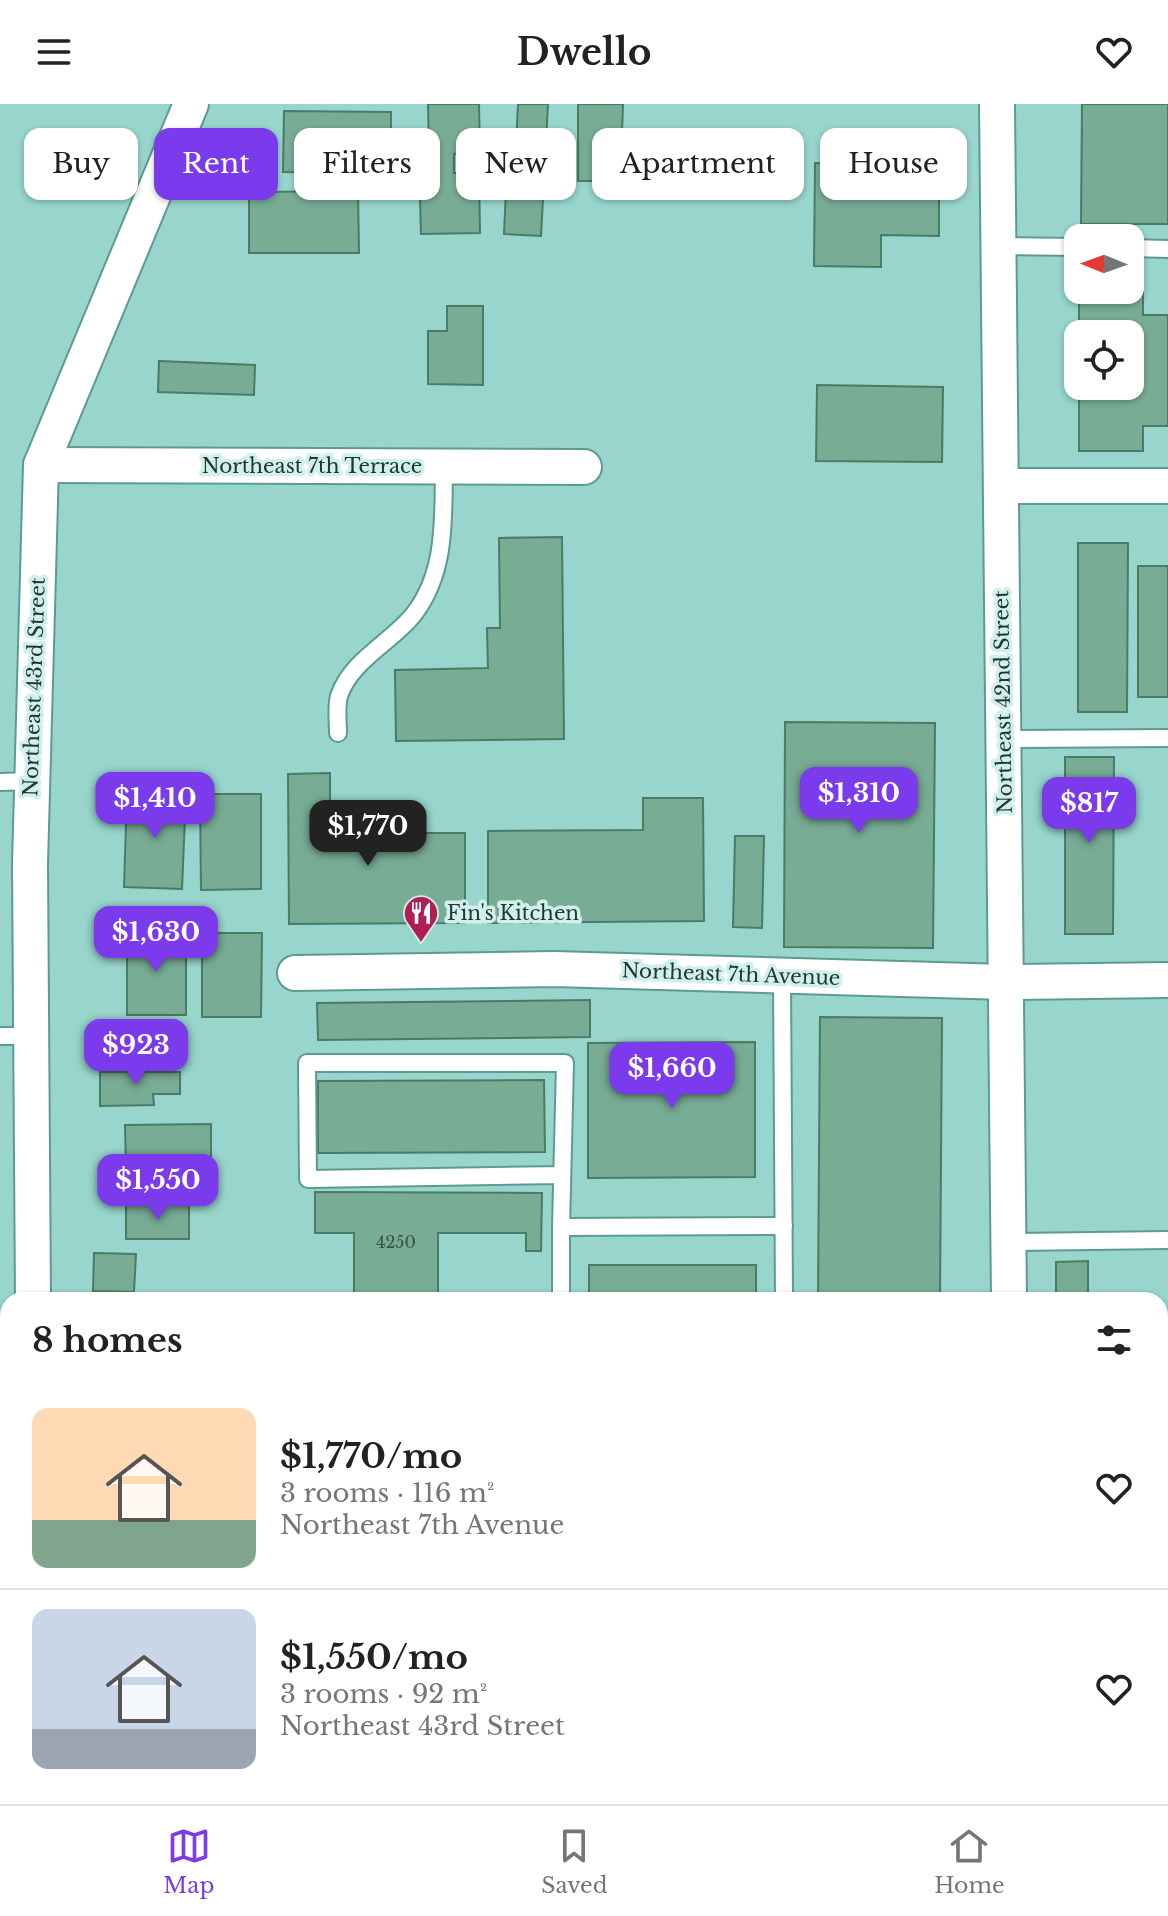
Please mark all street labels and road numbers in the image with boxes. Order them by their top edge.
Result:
street label: Northeast 7th Terrace [202,454,422,478]
street label: Northeast 43rd Street [18,577,50,797]
street label: Northeast 42nd Street [989,590,1017,814]
street label: Northeast 7th Avenue [621,958,841,990]

